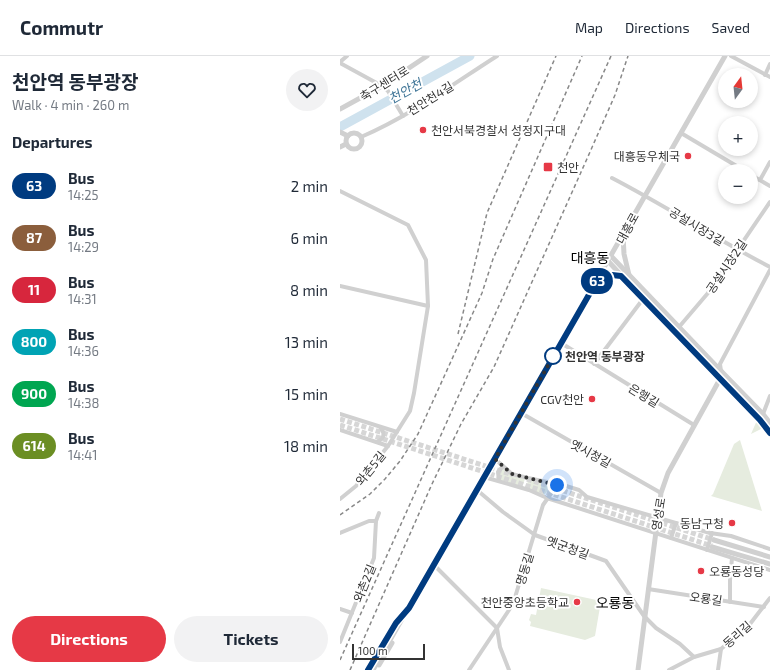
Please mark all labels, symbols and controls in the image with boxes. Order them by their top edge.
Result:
text: Commutr [20,16,103,39]
text: Map [575,19,603,36]
text: Directions [625,19,690,36]
text: Saved [712,19,750,36]
street label: 축구센터로 [357,62,411,104]
north arrow [718,68,758,108]
map controls [718,68,758,204]
button: heart [286,69,328,111]
text: 천안역 동부광장 [12,70,138,93]
water label: 천안천 [385,75,425,107]
street label: 천안천4길 [404,78,456,118]
text: Walk · 4 min · 260 m [12,97,129,113]
button: + [718,116,758,156]
place label: 천안서북경찰서 성정지구대 [431,123,566,137]
marker: 천안서북경찰서 성정지구대 [418,125,428,135]
text: Departures [12,133,92,151]
place label: 대흥동우체국 [614,149,680,163]
marker: 대흥동우체국 [683,151,693,161]
place label: 천안 [557,160,579,174]
marker: 천안 [542,161,554,173]
button: − [718,164,758,204]
text: Bus [68,169,94,187]
text: 63 [26,177,42,194]
text: 2 min [291,177,328,195]
text: 14:25 [68,187,99,203]
street label: 공설시장3길 [667,204,727,248]
street label: 대흥로 [613,210,641,246]
text: Bus [68,221,94,239]
text: 87 [26,229,42,246]
text: 6 min [290,229,328,247]
street label: 공설시장2길 [703,236,749,296]
text: 14:29 [68,239,99,255]
district label: 대흥동 [571,249,609,266]
line badge: 63 [579,268,615,294]
text: 63 [589,272,605,289]
text: Bus [68,273,94,291]
text: 11 [28,281,40,298]
text: 8 min [290,281,328,299]
text: 14:31 [68,291,97,307]
text: Bus [68,325,94,343]
text: 800 [21,333,47,350]
text: 13 min [285,333,328,351]
text: 14:36 [68,343,99,359]
marker: 천안역 동부광장 [544,347,562,365]
place label: 천안역 동부광장 [565,349,645,363]
text: Bus [68,377,94,395]
street label: 은행길 [626,380,662,410]
text: 900 [21,385,47,402]
text: 15 min [285,385,328,403]
place label: CGV천안 [540,392,584,406]
marker: CGV천안 [587,394,597,404]
text: 14:38 [68,395,99,411]
text: Bus [68,429,94,447]
street label: 옛시청길 [568,436,614,470]
text: 614 [22,437,46,454]
text: 18 min [284,437,328,455]
text: 14:41 [68,447,97,463]
street label: 와촌5길 [352,448,388,488]
your location [547,475,567,495]
street label: 영성로 [648,497,668,531]
place label: 동남구청 [680,516,724,530]
marker: 동남구청 [727,518,737,528]
street label: 옛군청길 [545,533,591,561]
street label: 명동길 [512,551,536,587]
street label: 와촌2길 [350,562,378,604]
place label: 오룡동성당 [709,564,764,578]
marker: 오룡동성당 [696,566,706,576]
street label: 오룡길 [689,589,723,607]
district label: 오룡동 [596,594,634,611]
place label: 천안중앙초등학교 [481,595,569,609]
marker: 천안중앙초등학교 [572,597,582,607]
button: Directions [12,616,166,662]
button: Tickets [174,616,328,662]
street label: 동리길 [720,618,754,650]
scale bar [352,642,425,661]
text: 100 m [358,644,388,657]

